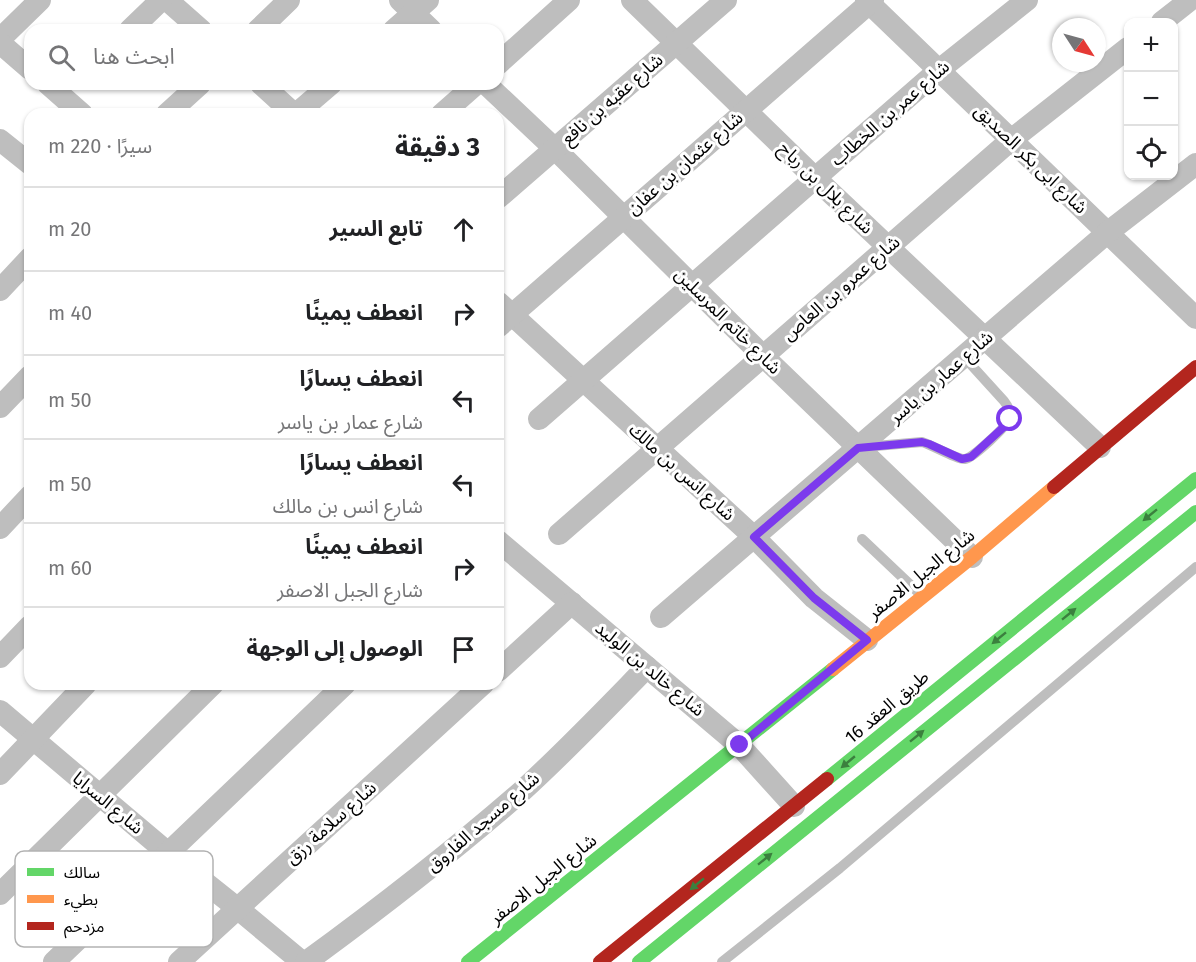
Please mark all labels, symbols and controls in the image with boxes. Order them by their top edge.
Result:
north arrow [1052,18,1106,72]
map controls [1124,18,1178,180]
button: + [1124,18,1178,72]
search box [24,24,504,90]
icon: search [45,41,78,74]
text: ابحث هنا [93,43,175,70]
street label: شارع عقبه بن نافع [556,49,669,152]
street label: شارع عمر بن الخطاب [826,55,956,173]
button: − [1124,72,1178,126]
street label: شارع ابى بكر الصديق [968,100,1092,221]
street label: شارع عثمان بن عفان [622,107,750,222]
button: locate [1124,126,1178,180]
text: 3 دقيقة [395,132,480,163]
text: سيرًا · 220 m [48,134,152,158]
street label: شارع بلال بن رباح [772,137,878,241]
icon: ahead [447,213,480,246]
text: تابع السير [330,215,423,242]
text: 20 m [48,217,92,241]
street label: شارع عمرو بن العاص [778,231,906,347]
street label: شارع خاتم المرسلين [668,263,786,381]
icon: right [447,297,480,330]
text: انعطف يمينًا [305,299,423,326]
text: 40 m [48,301,92,325]
street label: شارع عمار بن ياسر [884,326,999,431]
text: انعطف يسارًا [300,365,423,392]
icon: left [447,384,480,417]
text: 50 m [48,388,92,412]
route start [996,405,1022,431]
text: شارع عمار بن ياسر [278,410,423,434]
street label: شارع انس بن مالك [622,419,740,528]
text: انعطف يسارًا [300,449,423,476]
icon: left [447,468,480,501]
text: 50 m [48,472,92,496]
text: شارع انس بن مالك [273,494,423,518]
one-way arrow [1143,509,1158,521]
street label: شارع الجبل الاصفر [862,524,981,627]
text: انعطف يمينًا [305,533,423,560]
icon: right [447,552,480,585]
text: 60 m [48,556,92,580]
text: شارع الجبل الاصفر [277,578,423,602]
one-way arrow [1062,609,1077,621]
street label: شارع خالد بن الوليد [589,617,709,723]
one-way arrow [991,631,1007,644]
icon: arrive [447,633,480,666]
text: الوصول إلى الوجهة [246,635,423,662]
street label: طريق العقد 16 [841,666,933,748]
one-way arrow [909,730,925,743]
route end [726,731,752,757]
one-way arrow [840,755,856,768]
street label: شارع السرايا [66,767,148,841]
street label: شارع مسجد الفاروق [422,767,546,879]
street label: شارع سلامة رزق [281,777,383,872]
street label: شارع الجبل الاصفر [484,829,603,932]
legend [15,851,213,947]
one-way arrow [757,852,773,865]
text: سالك [64,863,100,882]
one-way arrow [689,878,705,891]
text: بطيء [64,890,98,912]
text: مزدحم [64,917,104,939]

